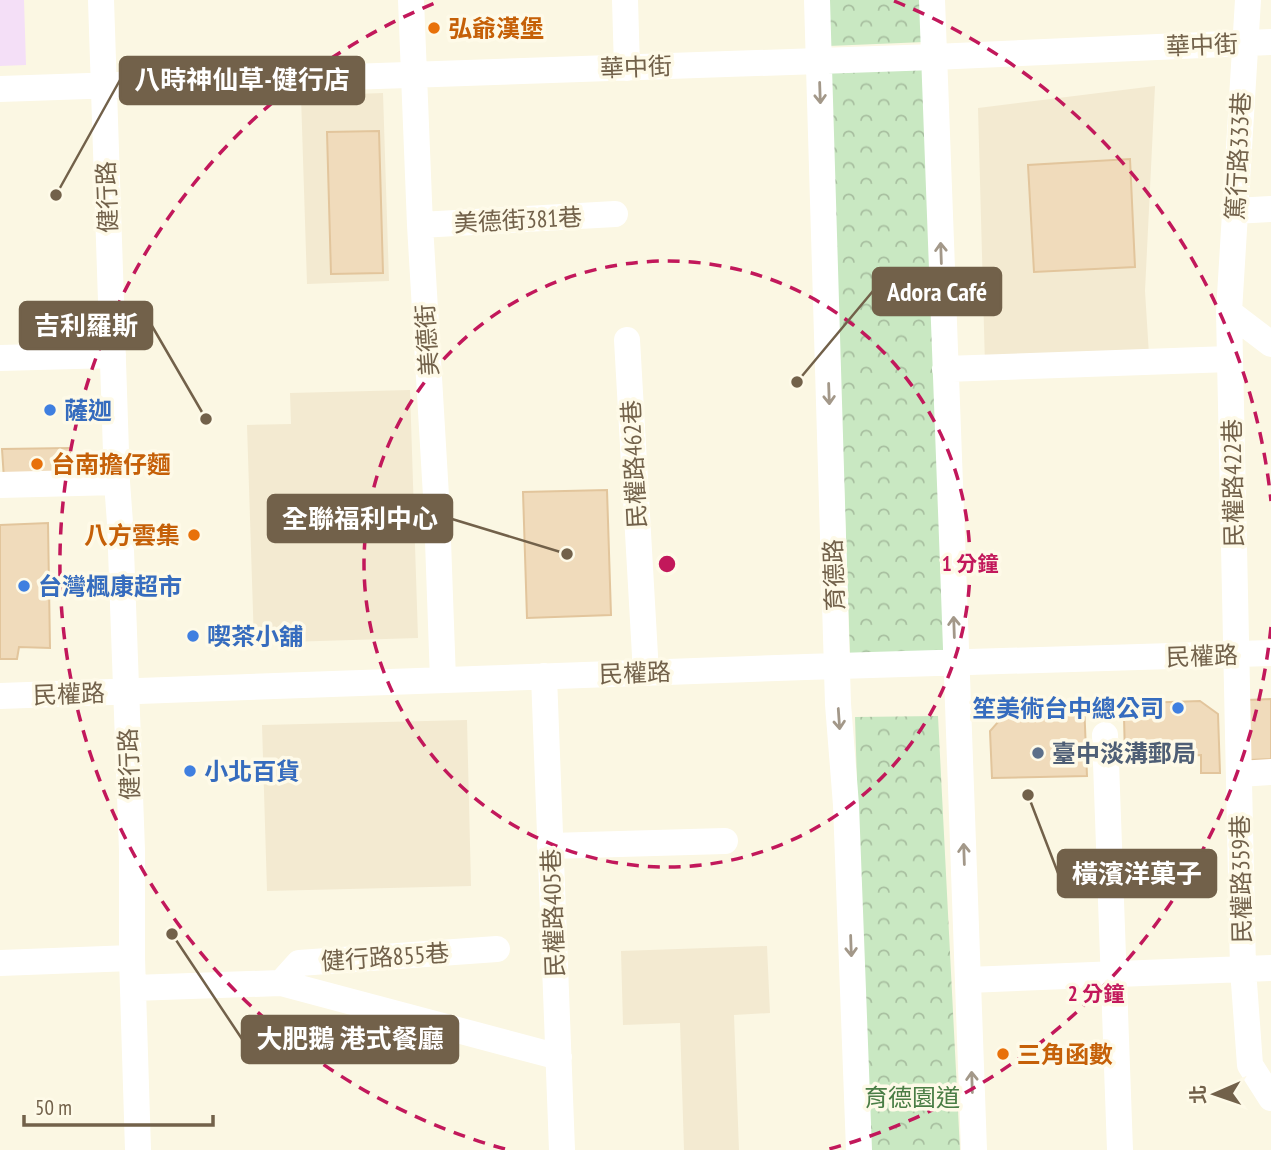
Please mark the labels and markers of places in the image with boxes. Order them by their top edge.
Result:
place label: 弘爺漢堡 [448,13,544,44]
marker: 弘爺漢堡 [426,20,442,36]
callout: 八時神仙草-健行店 [120,57,364,104]
callout: Adora Café [873,268,1001,315]
callout: 吉利羅斯 [20,302,152,349]
place label: 薩迦 [64,395,112,426]
marker: 薩迦 [42,402,58,418]
place label: 台南擔仔麵 [51,449,171,480]
marker: 台南擔仔麵 [29,456,45,472]
callout: 全聯福利中心 [268,495,452,542]
place label: 八方雲集 [84,520,180,551]
marker: 八方雲集 [186,527,202,543]
centre of rings [655,552,679,576]
place label: 台灣楓康超市 [38,571,182,602]
marker: 台灣楓康超市 [16,578,32,594]
place label: 喫茶小舖 [207,621,303,652]
marker: 喫茶小舖 [185,628,201,644]
place label: 笙美術台中總公司 [972,693,1164,724]
marker: 笙美術台中總公司 [1170,700,1186,716]
place label: 臺中淡溝郵局 [1052,738,1196,769]
marker: 臺中淡溝郵局 [1030,745,1046,761]
place label: 小北百貨 [204,756,300,787]
marker: 小北百貨 [182,763,198,779]
callout: 橫濱洋菓子 [1058,850,1216,897]
callout: 大肥鵝 港式餐廳 [242,1016,458,1063]
place label: 三角函數 [1017,1039,1113,1070]
marker: 三角函數 [995,1046,1011,1062]

